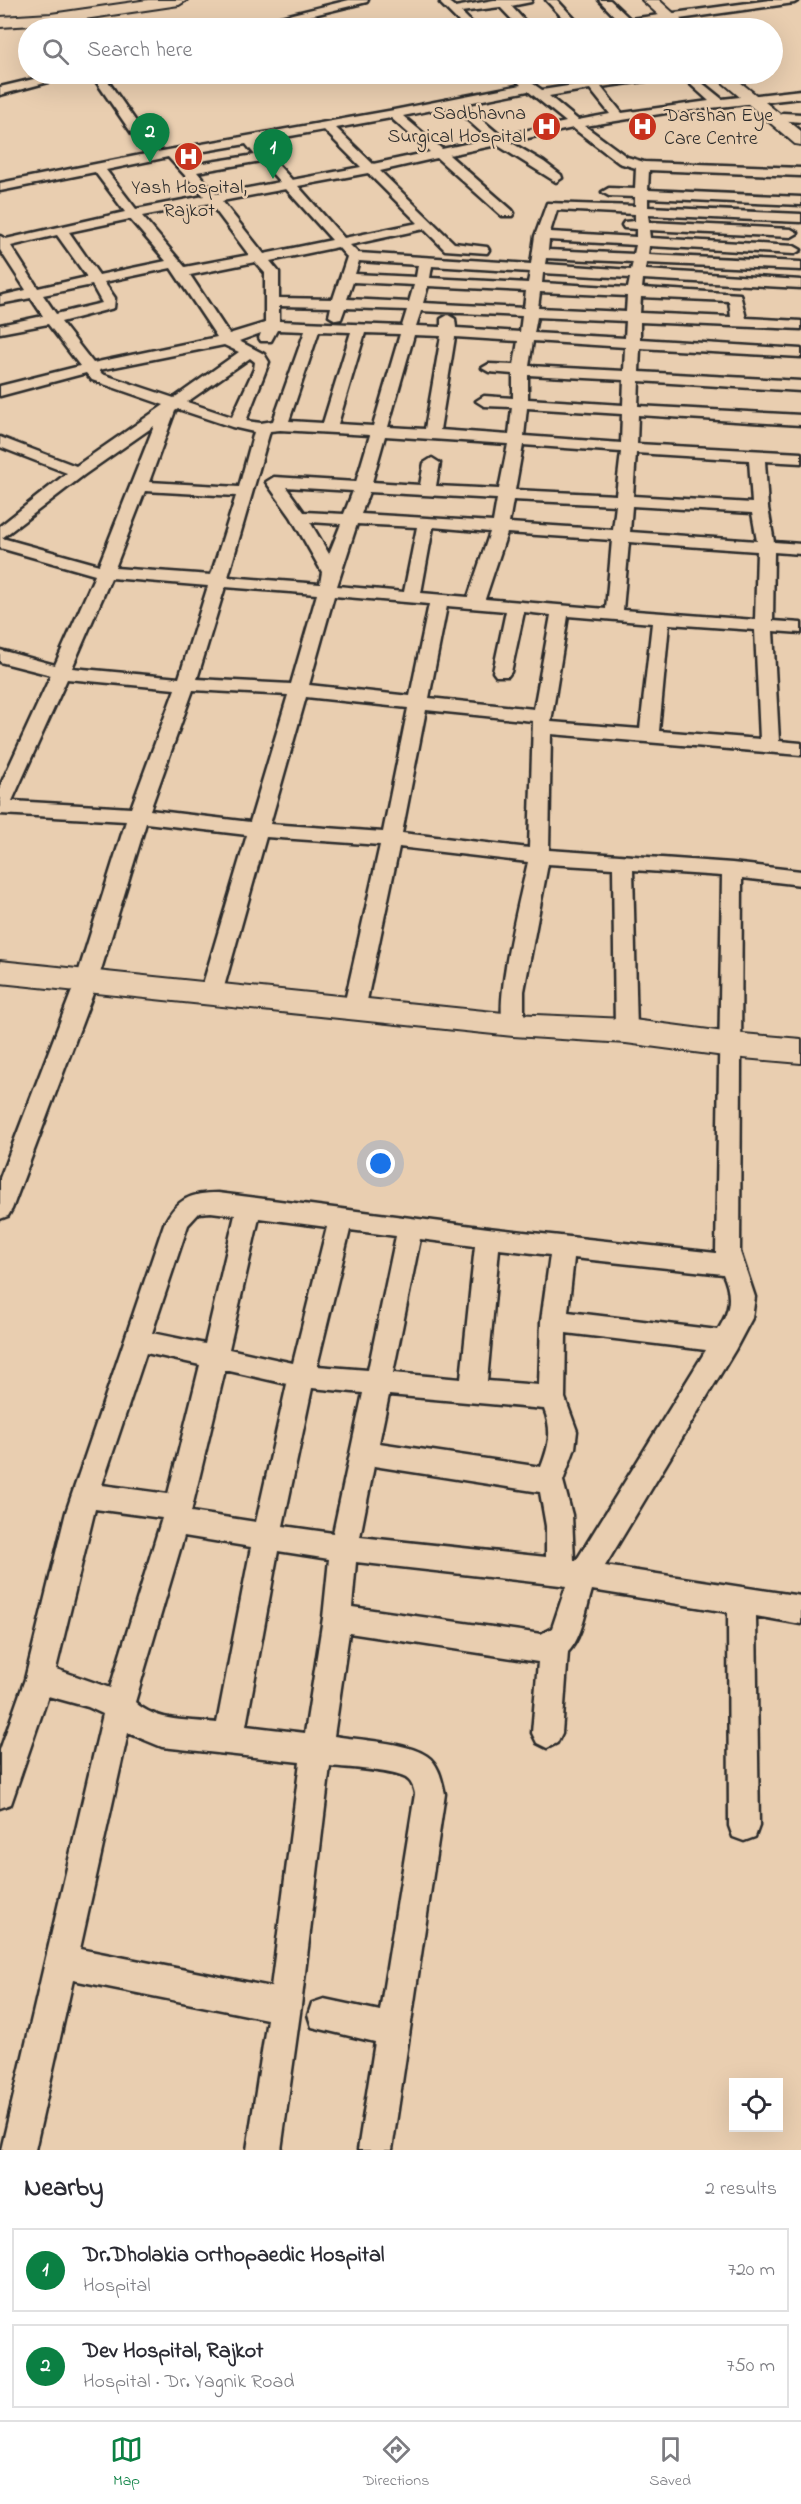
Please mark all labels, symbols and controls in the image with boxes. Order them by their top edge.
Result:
search box [18,18,783,84]
icon: search [39,35,72,68]
text: Search here [87,35,192,67]
place label: Sadbhavna Surgical Hospital [387,100,526,153]
place label: Darshan Eye Care Centre [663,102,773,154]
hospital icon: Sadbhavna Surgical Hospital [531,110,563,142]
hospital icon: Darshan Eye Care Centre [627,111,659,143]
pin: 2 [130,114,170,163]
pin: 1 [254,130,292,179]
hospital icon: Yash Hospital, Rajkot [173,141,205,173]
place label: Yash Hospital, Rajkot [131,174,247,226]
your location [366,1149,395,1178]
map controls [729,2078,783,2132]
button: locate [729,2078,783,2132]
text: Nearby [24,2170,103,2208]
text: 2 results [705,2175,777,2204]
text: Dr.Dholakia Orthopaedic Hospital [83,2240,385,2272]
text: 1 [42,2256,49,2285]
text: 720 m [728,2256,775,2285]
text: Hospital [83,2272,151,2301]
text: Dev Hospital, Rajkot [83,2336,264,2368]
text: 2 [41,2352,50,2381]
text: 750 m [726,2352,775,2381]
text: Hospital · Dr. Yagnik Road [83,2368,294,2397]
tab: Map [110,2433,143,2493]
tab: Directions [363,2433,429,2493]
tab: Saved [649,2433,691,2493]

